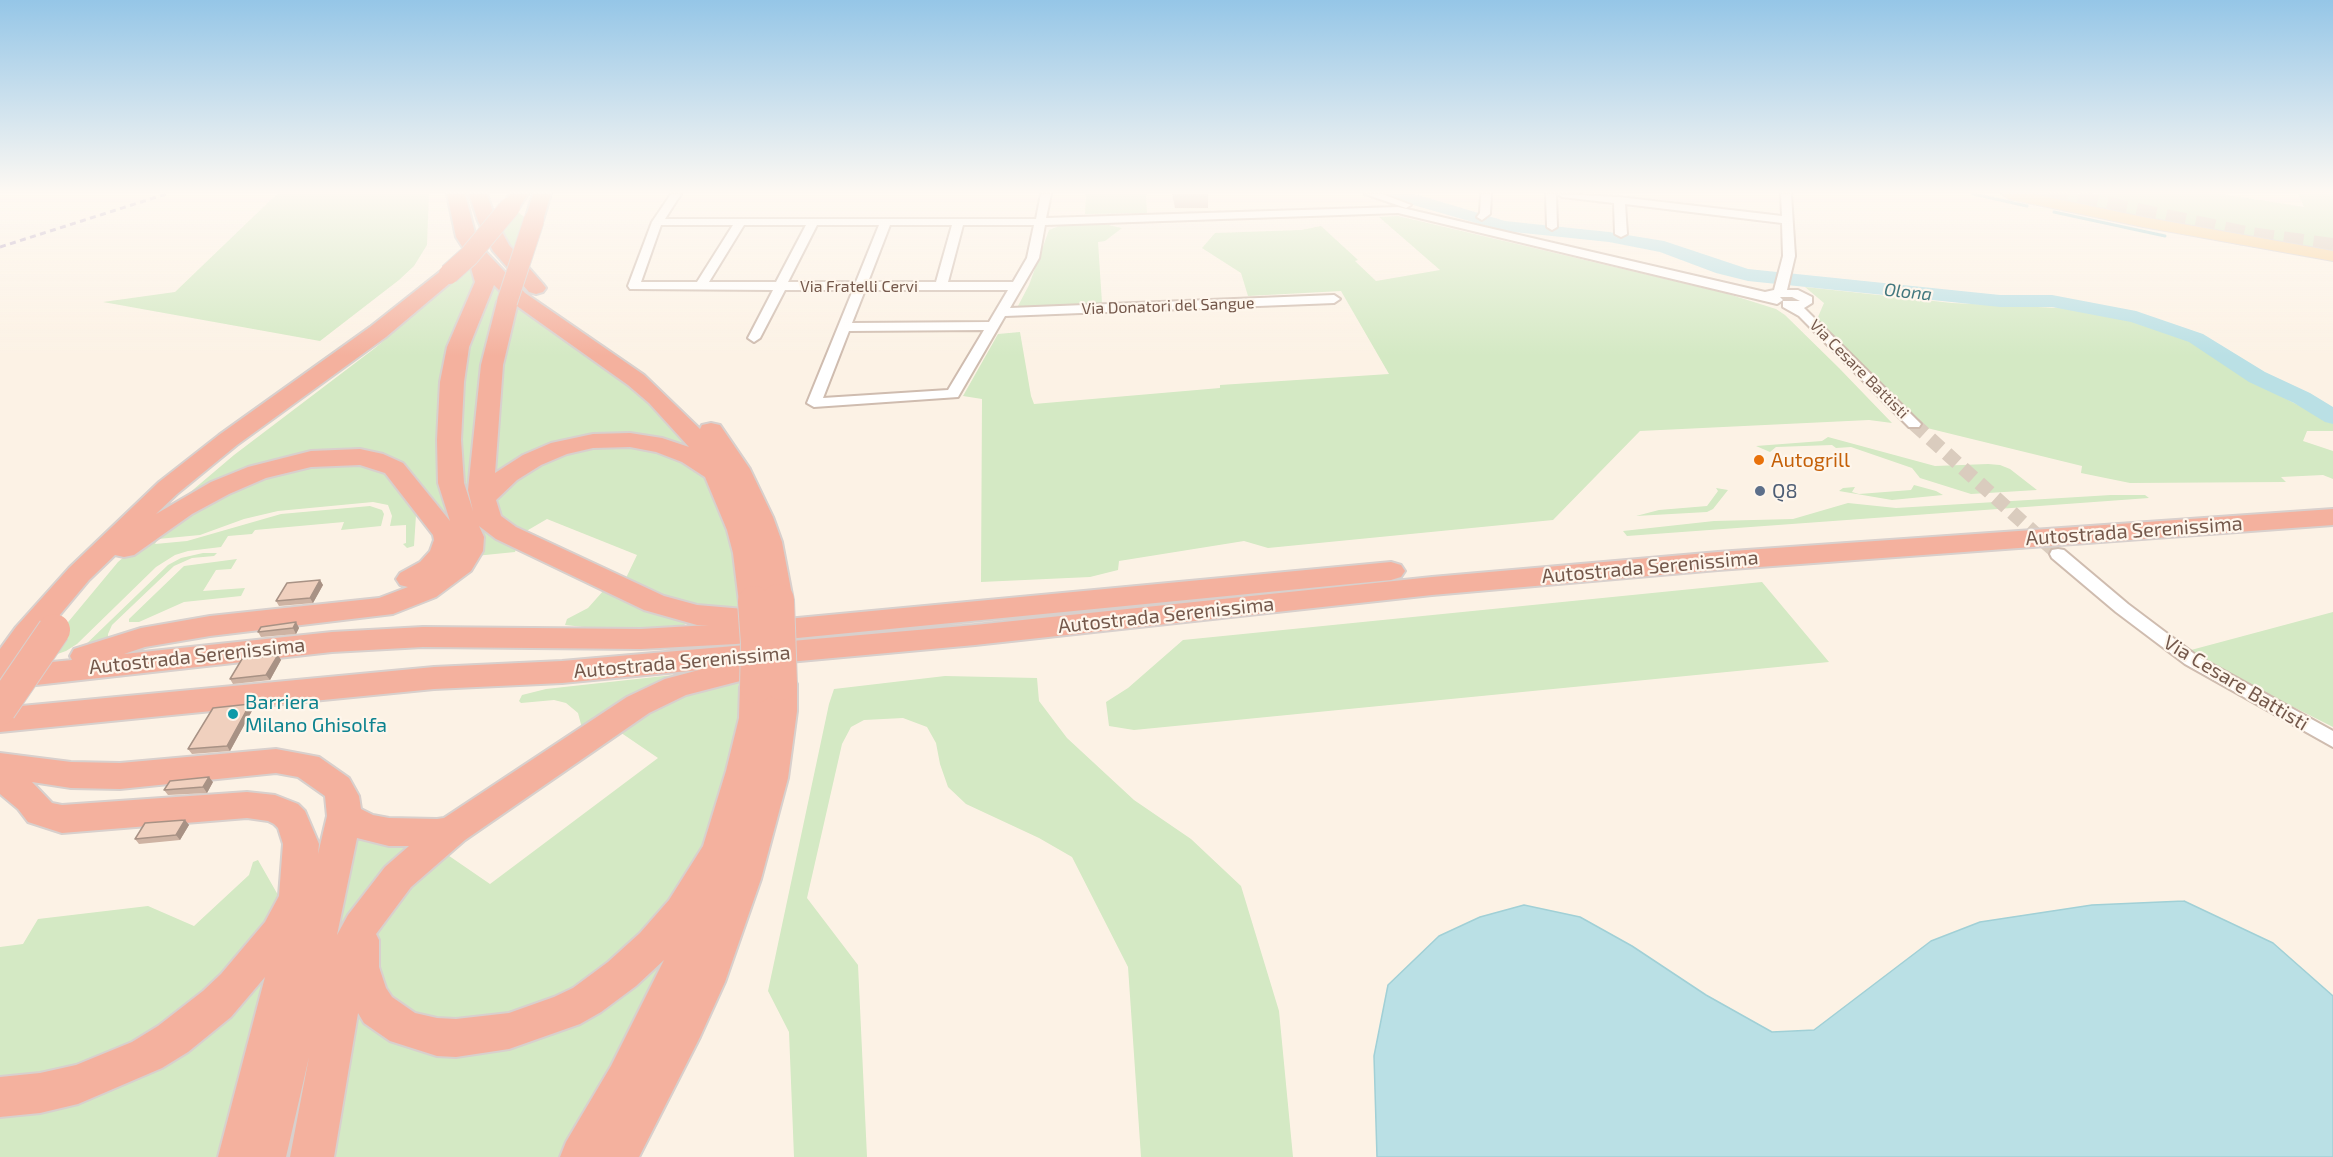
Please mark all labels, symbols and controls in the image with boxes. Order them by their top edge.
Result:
street label: Via Fratelli Cervi [800,277,918,297]
water label: Olona [1883,279,1933,305]
street label: Via Donatori del Sangue [1081,293,1255,319]
street label: Via Cesare Battisti [1806,316,1912,422]
place label: Autogrill [1771,448,1850,472]
marker: Autogrill [1752,453,1766,467]
place label: Q8 [1772,479,1798,503]
marker: Q8 [1753,484,1767,498]
street label: Autostrada Serenissima [2025,511,2243,551]
street label: Autostrada Serenissima [1541,546,1759,588]
street label: Autostrada Serenissima [1057,592,1275,638]
street label: Via Cesare Battisti [2159,630,2313,736]
street label: Autostrada Serenissima [88,633,306,679]
street label: Autostrada Serenissima [573,641,791,683]
place label: Barriera Milano Ghisolfa [245,690,387,737]
marker: Barriera Milano Ghisolfa [226,707,240,721]

